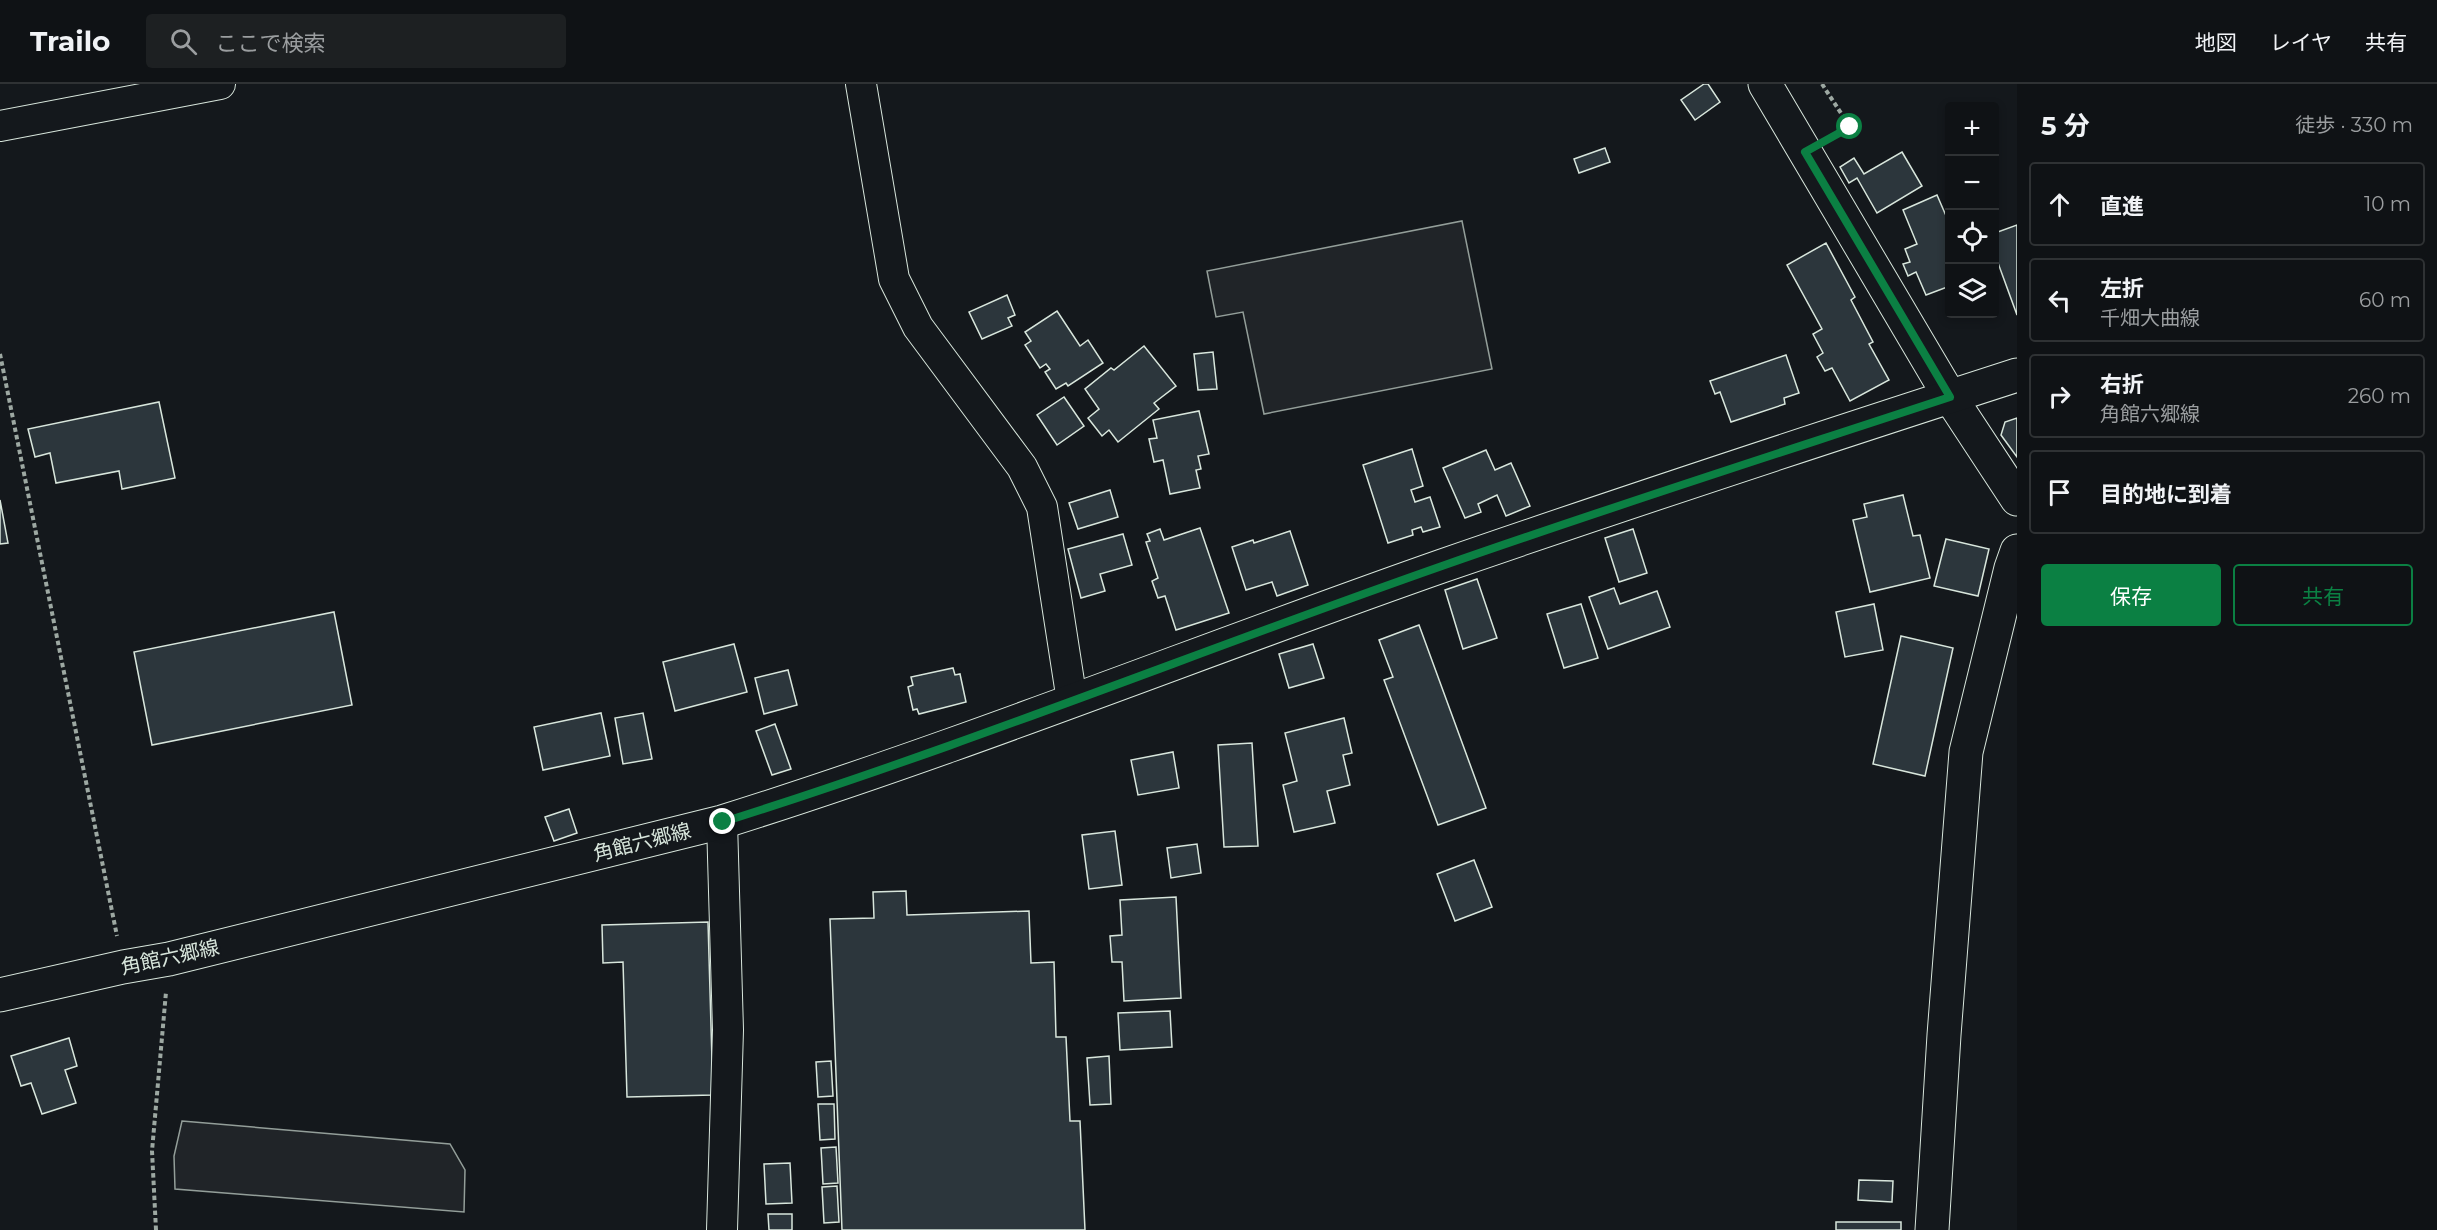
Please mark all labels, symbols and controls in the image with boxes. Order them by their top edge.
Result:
search box [146,14,566,68]
text: Trailo [30,24,110,58]
icon: search [167,25,200,58]
text: ここで検索 [215,30,325,57]
text: 地図 [2195,30,2237,55]
text: レイヤ [2270,30,2332,55]
text: 共有 [2365,30,2407,55]
map controls [1945,102,1999,318]
button: + [1945,102,1999,156]
text: 5 分 [2041,110,2090,142]
route start [1836,113,1862,139]
text: 徒歩 · 330 m [2295,113,2413,137]
button: − [1945,156,1999,210]
icon: ahead [2043,188,2076,221]
text: 10 m [2364,192,2411,216]
text: 直進 [2100,193,2144,220]
button: locate [1945,210,1999,264]
button: layers [1945,264,1999,318]
text: 左折 [2100,275,2144,302]
icon: left [2043,284,2076,317]
text: 60 m [2359,288,2411,312]
text: 千畑大曲線 [2100,306,2200,330]
text: 右折 [2100,371,2144,398]
icon: right [2043,380,2076,413]
text: 260 m [2348,384,2411,408]
text: 角館六郷線 [2100,402,2200,426]
icon: arrive [2043,476,2076,509]
text: 目的地に到着 [2100,481,2232,508]
button: 保存 [2041,564,2221,626]
button: 共有 [2233,564,2413,626]
route end [709,808,735,834]
street label: 角館六郷線 [591,818,693,866]
street label: 角館六郷線 [119,935,221,979]

